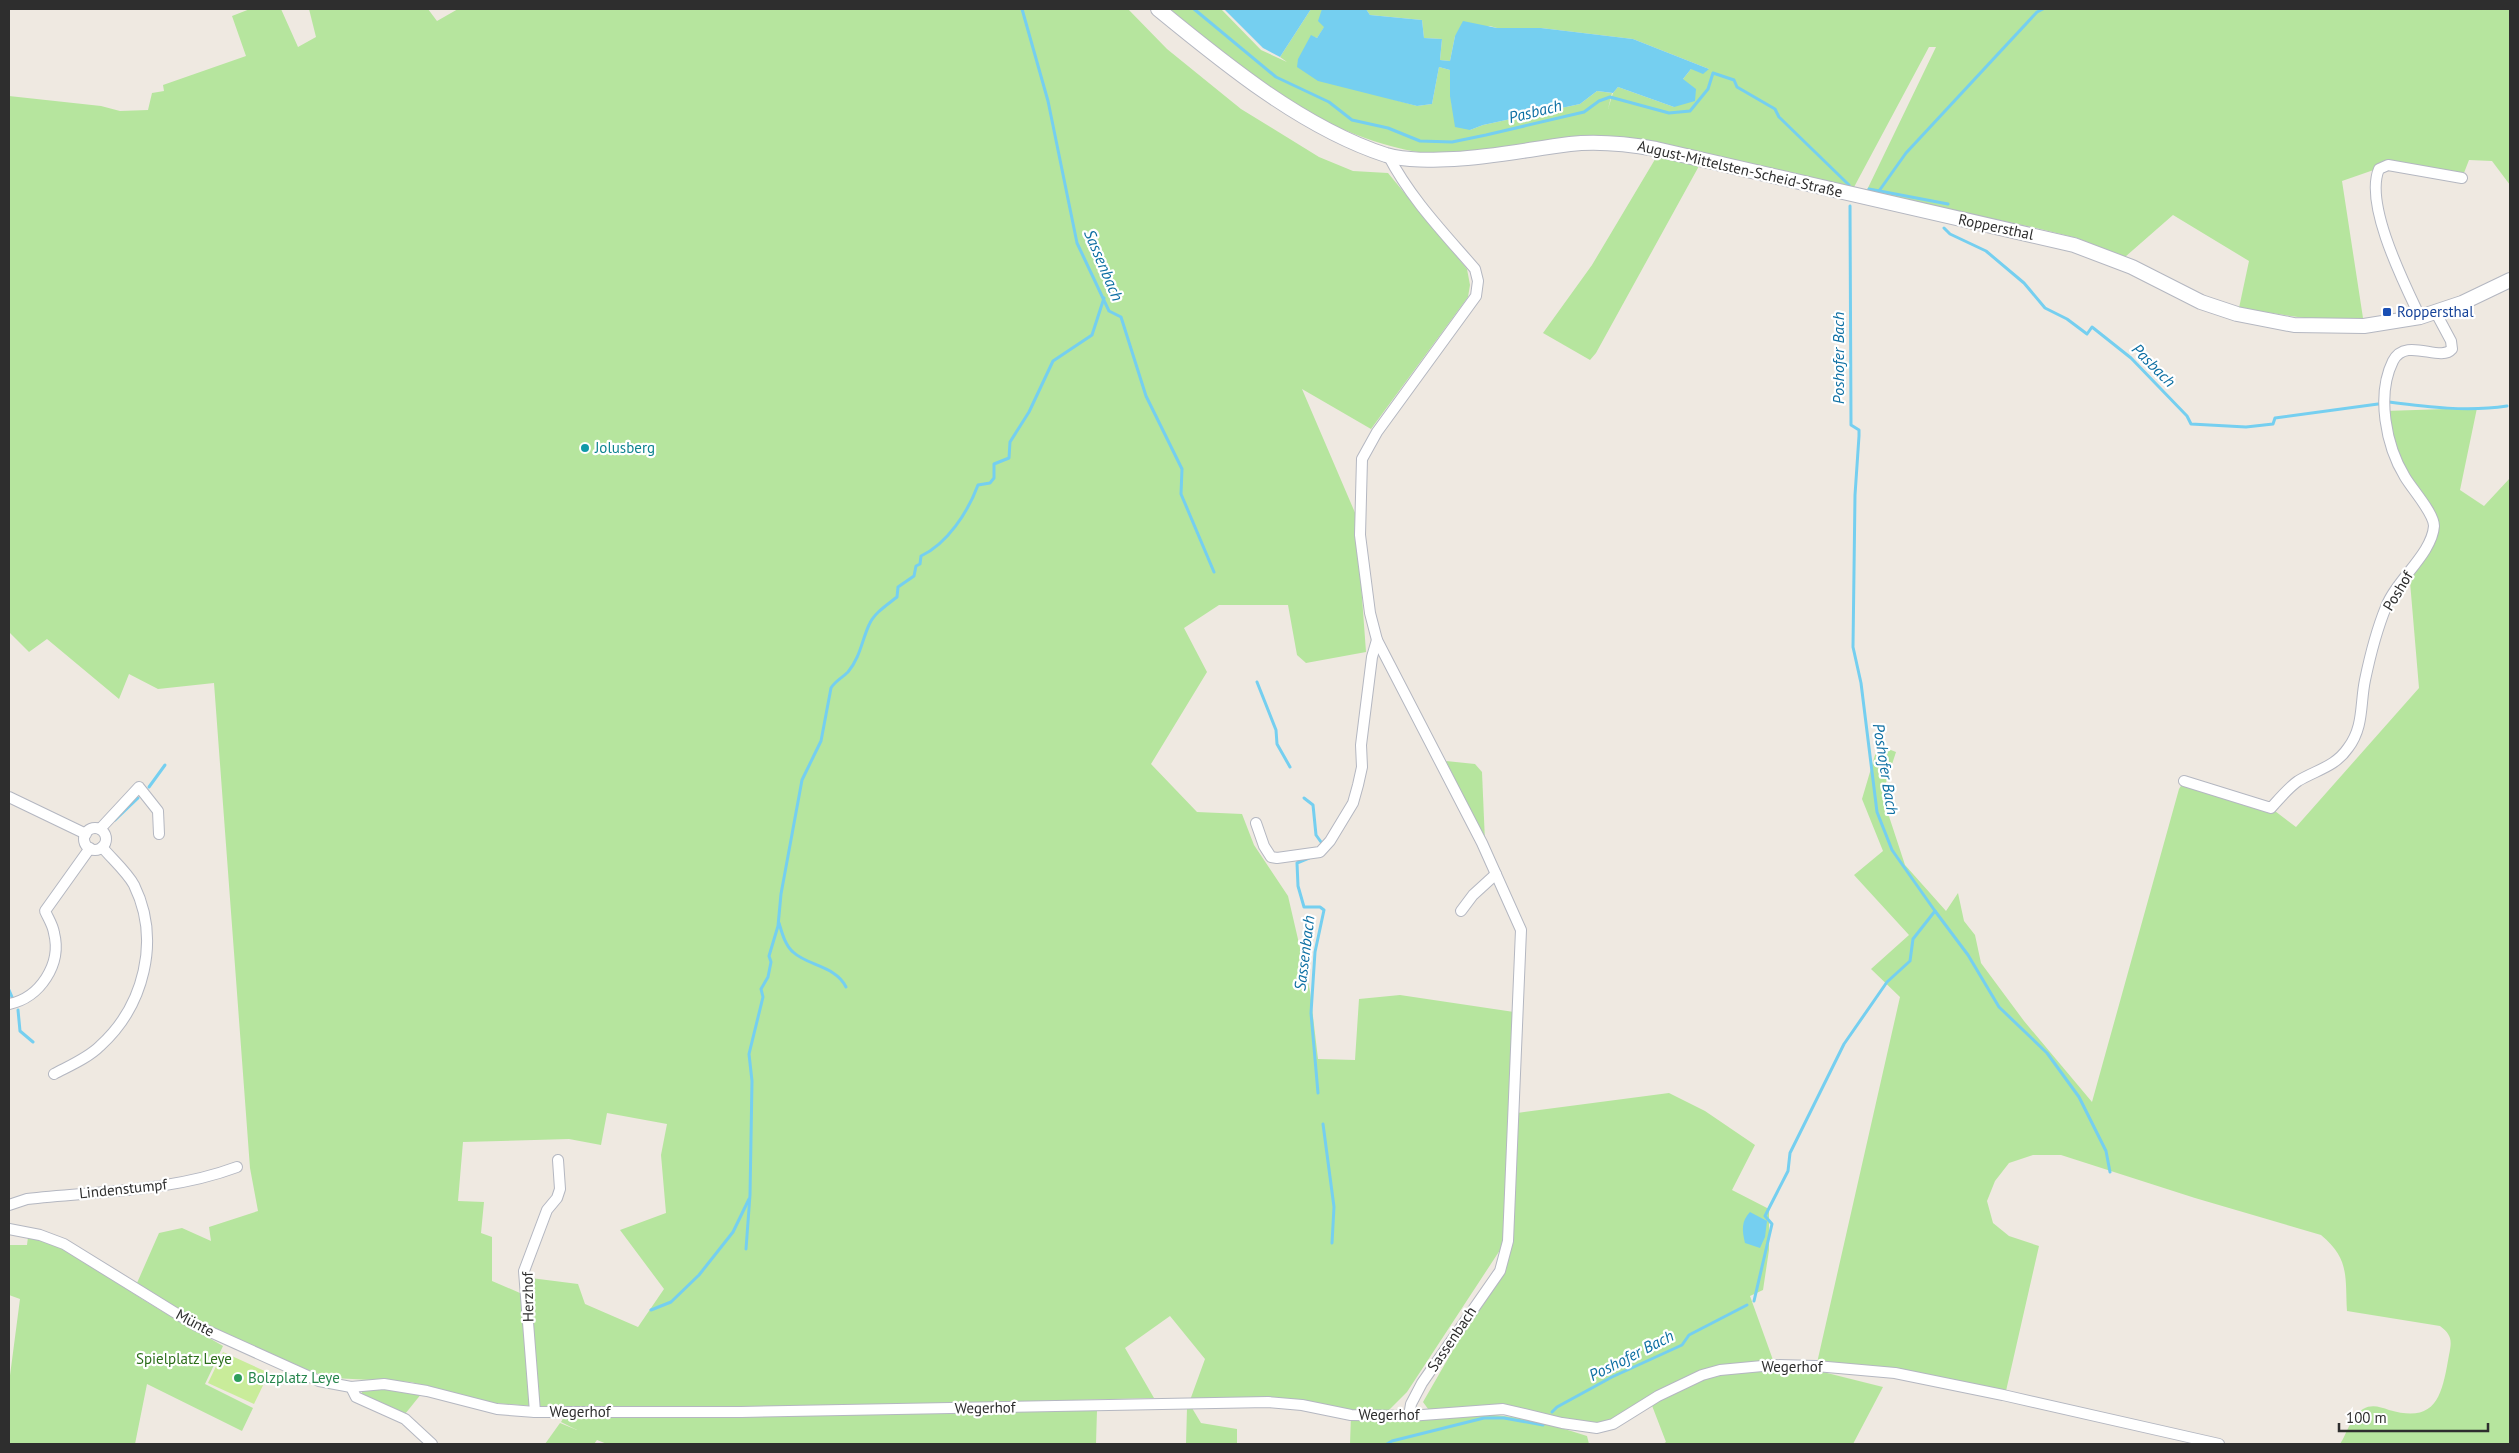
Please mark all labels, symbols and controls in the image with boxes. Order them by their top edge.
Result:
water label: Pasbach [1506,95,1564,127]
street label: August-Mittelsten-Scheid-Straße [1636,136,1844,201]
street label: Roppersthal [1957,209,2036,244]
water label: Sassenbach [1080,226,1128,304]
place label: Roppersthal [2397,302,2474,321]
marker: Roppersthal [2381,306,2393,318]
water label: Poshofer Bach [1828,312,1848,404]
water label: Pasbach [2128,339,2180,391]
place label: Jolusberg [594,438,655,457]
marker: Jolusberg [579,442,591,454]
street label: Poshof [2378,566,2417,614]
water label: Poshofer Bach [1869,722,1903,816]
water label: Sassenbach [1289,914,1319,992]
street label: Lindenstumpf [78,1174,169,1203]
street label: Herzhof [518,1270,537,1322]
street label: Sassenbach [1423,1303,1480,1375]
street label: Münte [173,1305,218,1341]
water label: Poshofer Bach [1585,1325,1677,1385]
park label: Spielplatz Leye [136,1349,232,1368]
street label: Wegerhof [1762,1357,1824,1376]
place label: Bolzplatz Leye [248,1368,340,1387]
marker: Bolzplatz Leye [232,1372,244,1384]
street label: Wegerhof [954,1397,1017,1418]
scale bar [2339,1400,2488,1432]
street label: Wegerhof [550,1402,612,1421]
street label: Wegerhof [1359,1405,1421,1424]
text: 100 m [2346,1408,2387,1427]

